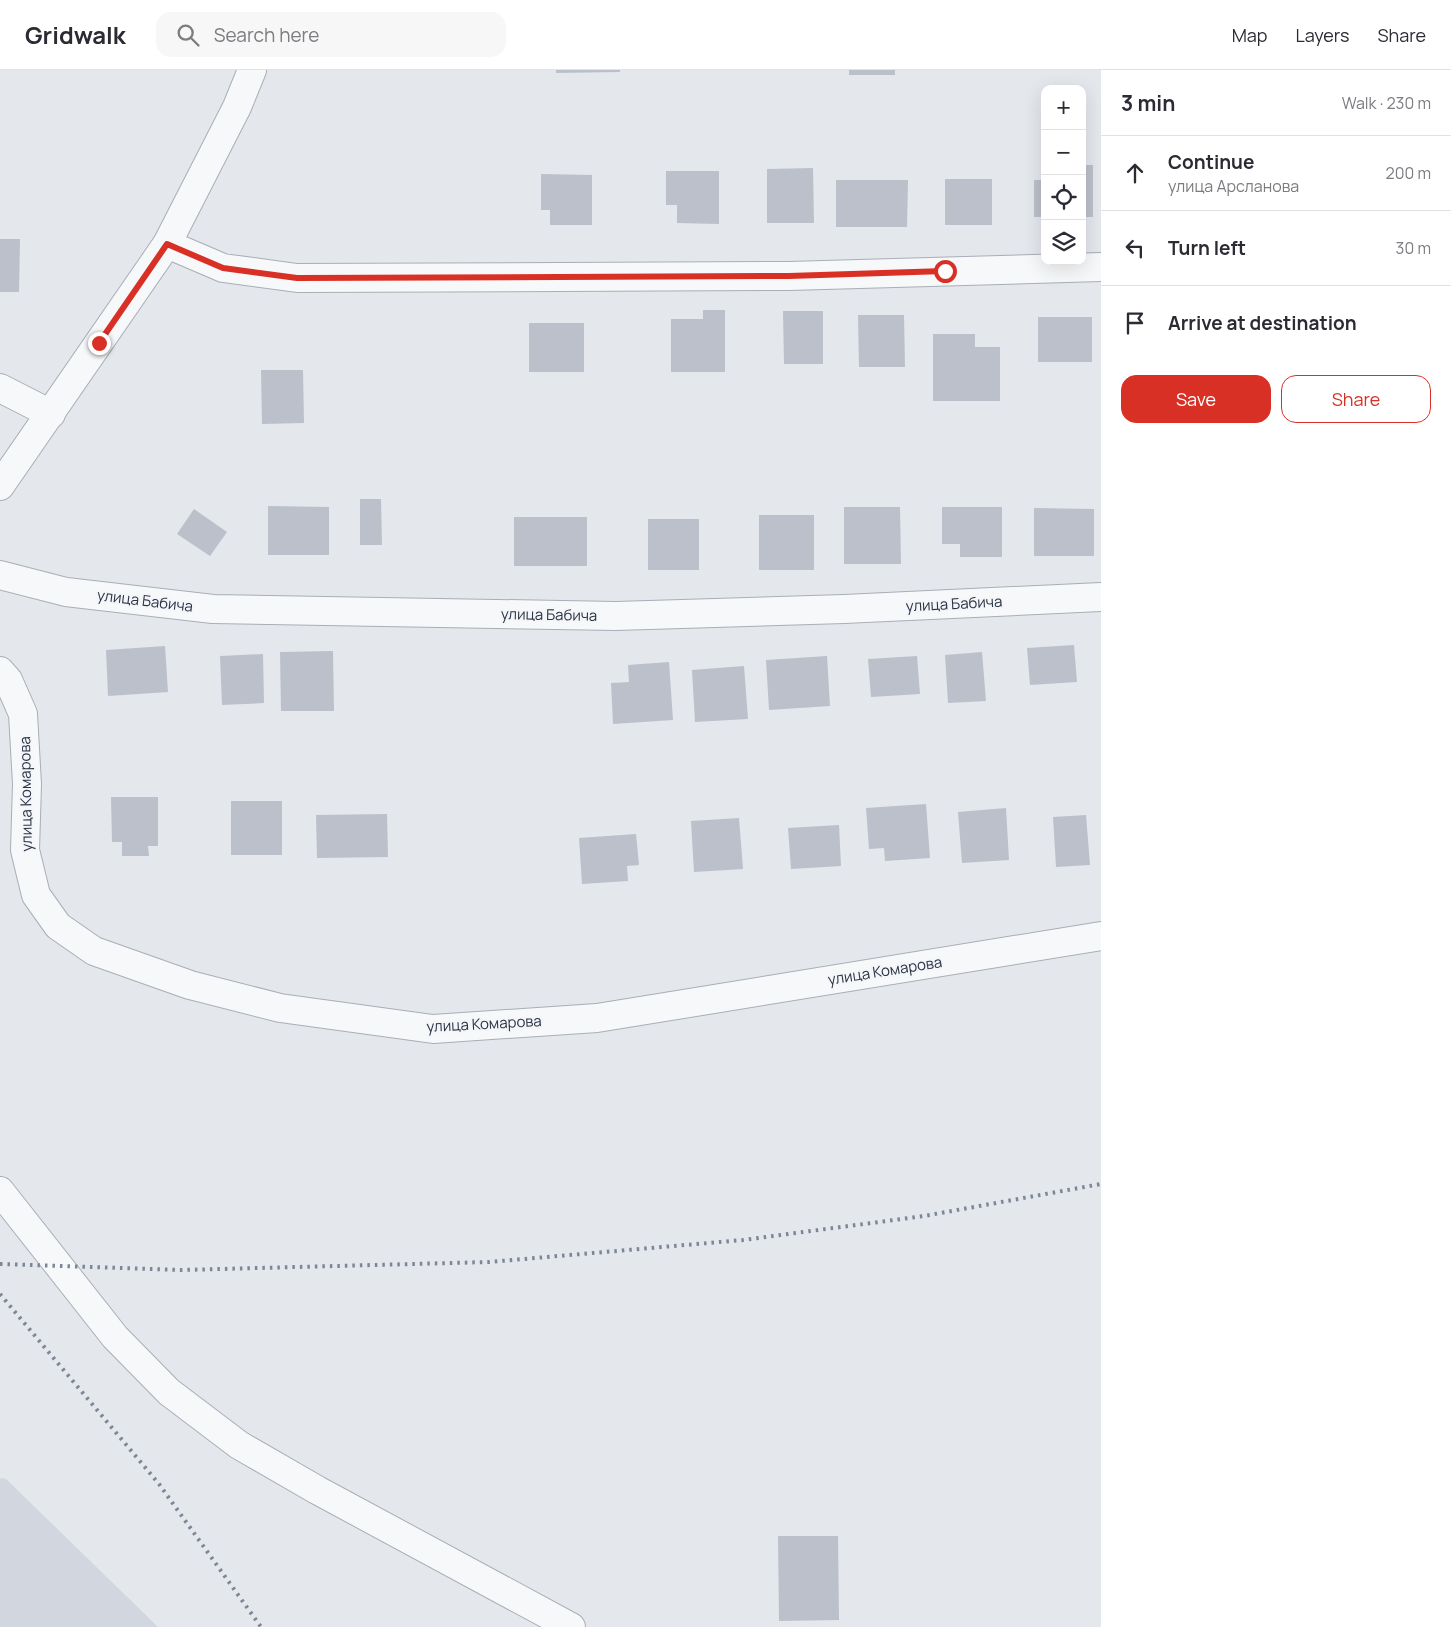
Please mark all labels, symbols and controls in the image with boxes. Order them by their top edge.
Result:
search box [156,12,506,57]
text: Gridwalk [25,18,126,51]
icon: search [174,21,202,49]
text: Search here [214,22,319,48]
text: Map [1232,23,1267,47]
text: Layers [1295,23,1349,47]
text: Share [1377,23,1426,47]
map controls [1041,85,1086,265]
button: + [1041,85,1086,130]
text: 3 min [1121,89,1175,117]
text: Walk · 230 m [1342,92,1431,114]
button: − [1041,130,1086,175]
text: Continue [1168,149,1254,175]
icon: ahead [1121,159,1149,187]
text: 200 m [1386,162,1431,184]
button: locate [1041,175,1086,220]
text: улица Арсланова [1168,175,1299,197]
button: layers [1041,220,1086,265]
icon: left [1121,234,1149,262]
text: Turn left [1168,235,1246,261]
text: 30 m [1396,237,1431,259]
route start [934,260,957,283]
icon: arrive [1121,309,1149,337]
text: Arrive at destination [1168,310,1357,336]
route end [88,332,111,355]
button: Save [1121,375,1271,423]
button: Share [1281,375,1431,423]
street label: улица Бабича [96,584,194,617]
street label: улица Бабича [905,590,1003,617]
street label: улица Бабича [501,603,597,626]
street label: улица Комарова [14,736,37,852]
street label: улица Комарова [826,951,944,990]
street label: улица Комарова [426,1010,542,1037]

